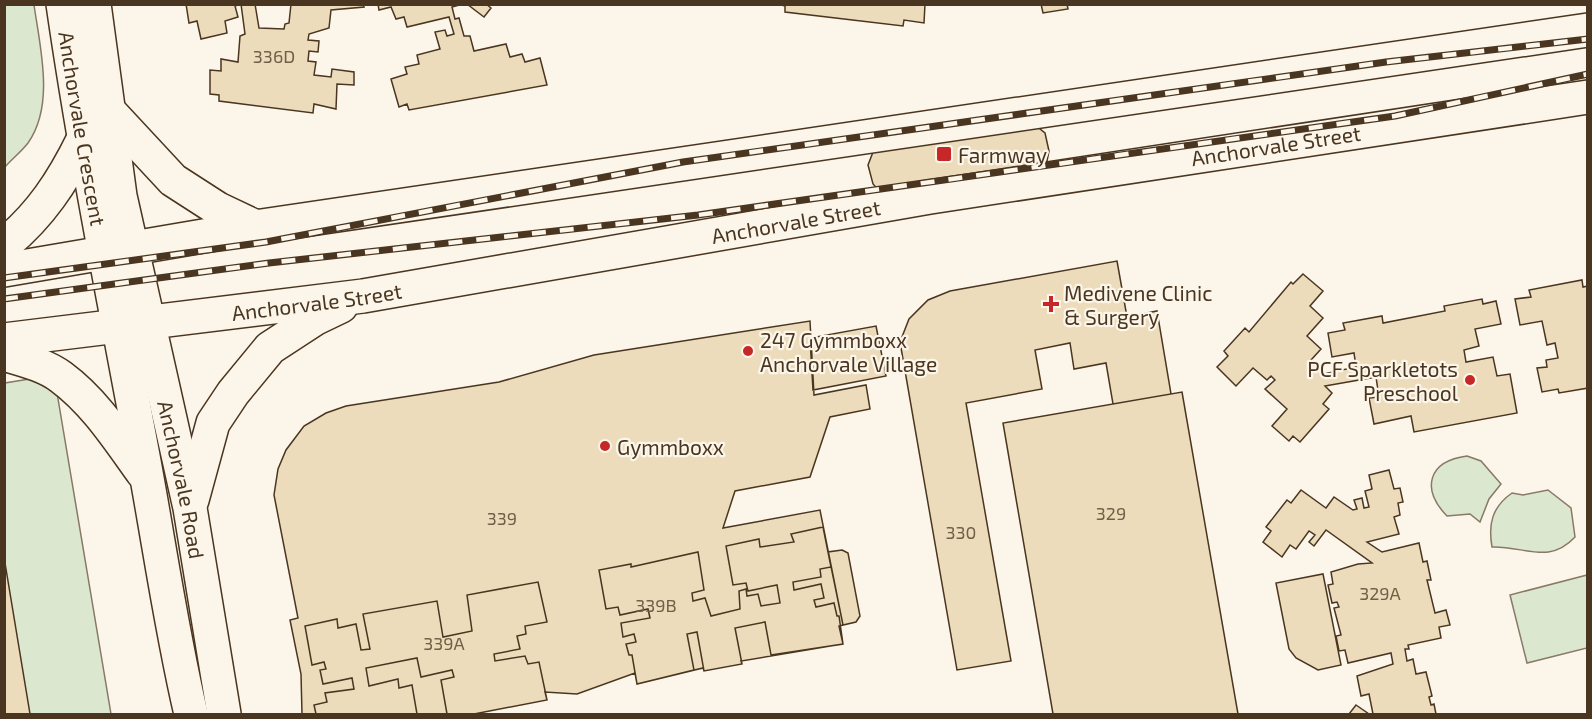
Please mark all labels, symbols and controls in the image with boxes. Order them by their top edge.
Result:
street label: Anchorvale Crescent [55,30,112,227]
house number: 336D [253,45,295,67]
street label: Anchorvale Street [1189,119,1362,170]
place label: Farmway [958,142,1047,167]
marker: Farmway [935,145,953,163]
street label: Anchorvale Street [709,193,882,247]
street label: Anchorvale Street [230,277,404,325]
place label: Medivene Clinic & Surgery [1064,280,1212,329]
marker: Medivene Clinic & Surgery [1042,295,1060,313]
place label: 247 Gymmboxx Anchorvale Village [760,327,937,376]
marker: 247 Gymmboxx Anchorvale Village [741,344,755,358]
place label: PCF Sparkletots Preschool [1307,356,1459,405]
marker: PCF Sparkletots Preschool [1463,373,1477,387]
street label: Anchorvale Road [154,398,211,560]
place label: Gymmboxx [617,434,724,459]
marker: Gymmboxx [598,439,612,453]
house number: 329 [1096,502,1126,524]
house number: 339 [487,507,517,529]
house number: 330 [946,521,976,543]
house number: 329A [1359,582,1402,604]
house number: 339B [635,594,677,616]
house number: 339A [423,632,466,654]

